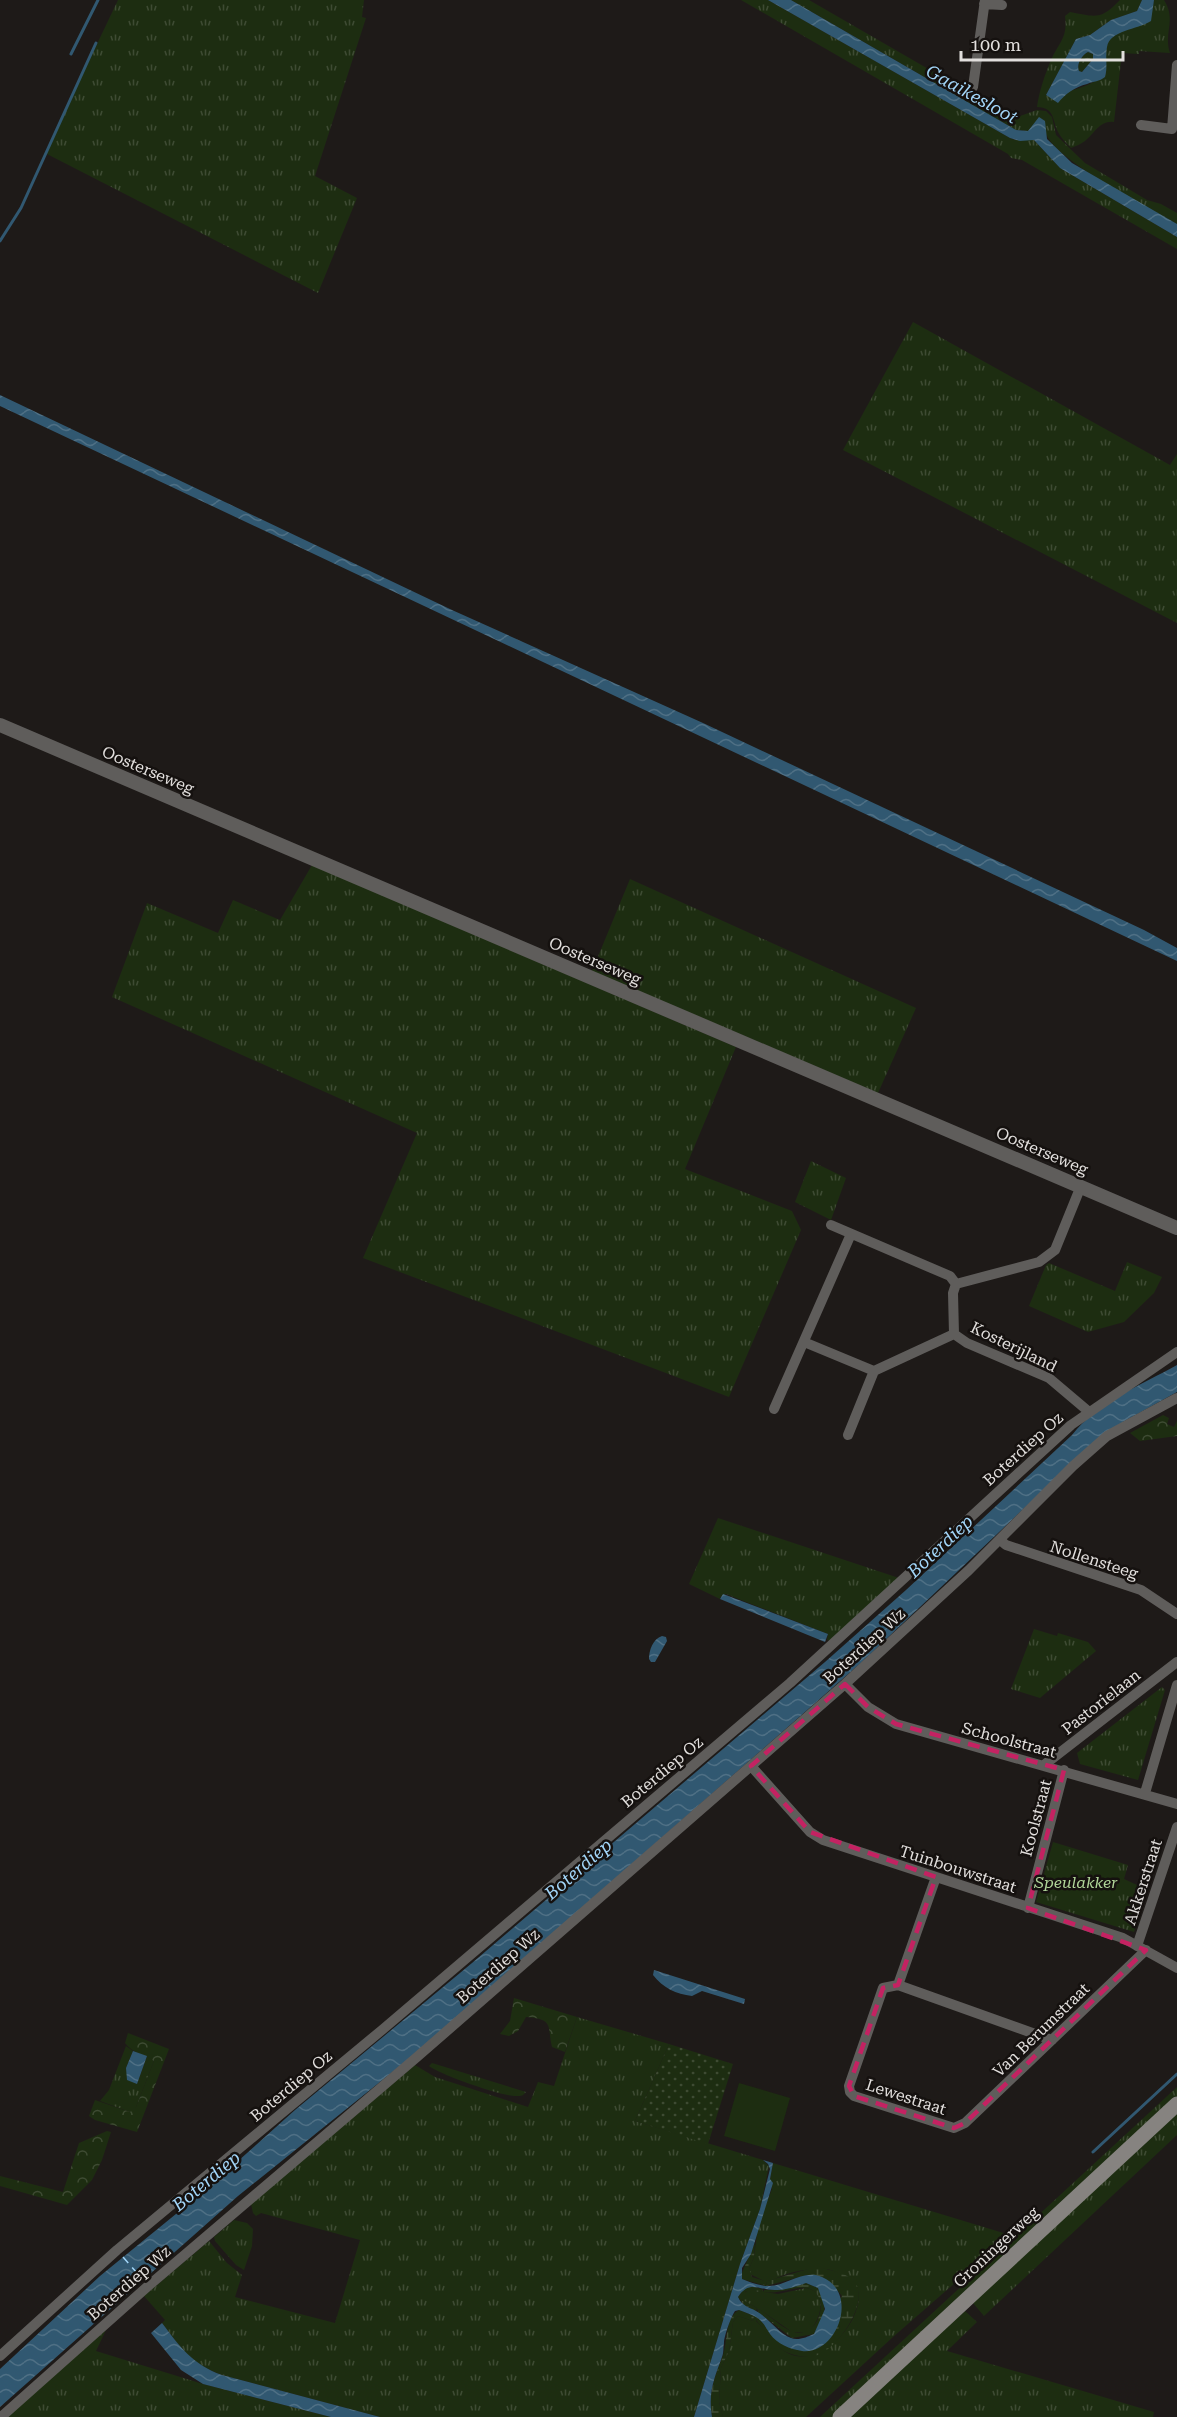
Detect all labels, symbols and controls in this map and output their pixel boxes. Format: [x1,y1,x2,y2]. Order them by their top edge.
scale bar [961,24,1123,62]
text: 100 m [970,34,1021,55]
water label: Gaaikesloot [922,60,1022,128]
street label: Oosterseweg [99,742,198,798]
street label: Oosterseweg [546,933,645,989]
street label: Oosterseweg [993,1123,1092,1179]
street label: Kosterijland [968,1318,1060,1376]
street label: Boterdiep Oz [979,1408,1067,1490]
water label: Boterdiep [902,1510,977,1582]
street label: Nollensteeg [1048,1537,1141,1583]
street label: Boterdiep Wz [819,1604,909,1688]
street label: Pastorielaan [1058,1665,1144,1739]
street label: Schoolstraat [960,1718,1058,1762]
street label: Boterdiep Oz [617,1732,707,1812]
street label: Koolstraat [1017,1777,1055,1859]
water label: Boterdiep [539,1834,616,1905]
street label: Akkerstraat [1120,1837,1166,1927]
street label: Tuinbouwstraat [897,1841,1019,1897]
park label: Speulakker [1033,1873,1118,1892]
street label: Boterdiep Wz [453,1925,544,2007]
street label: Van Berumstraat [989,1979,1093,2081]
street label: Boterdiep Oz [246,2046,336,2126]
street label: Lewestraat [863,2075,949,2119]
water label: Boterdiep [167,2147,244,2216]
street label: Groningerweg [949,2202,1043,2291]
street label: Boterdiep Wz [84,2242,175,2324]

